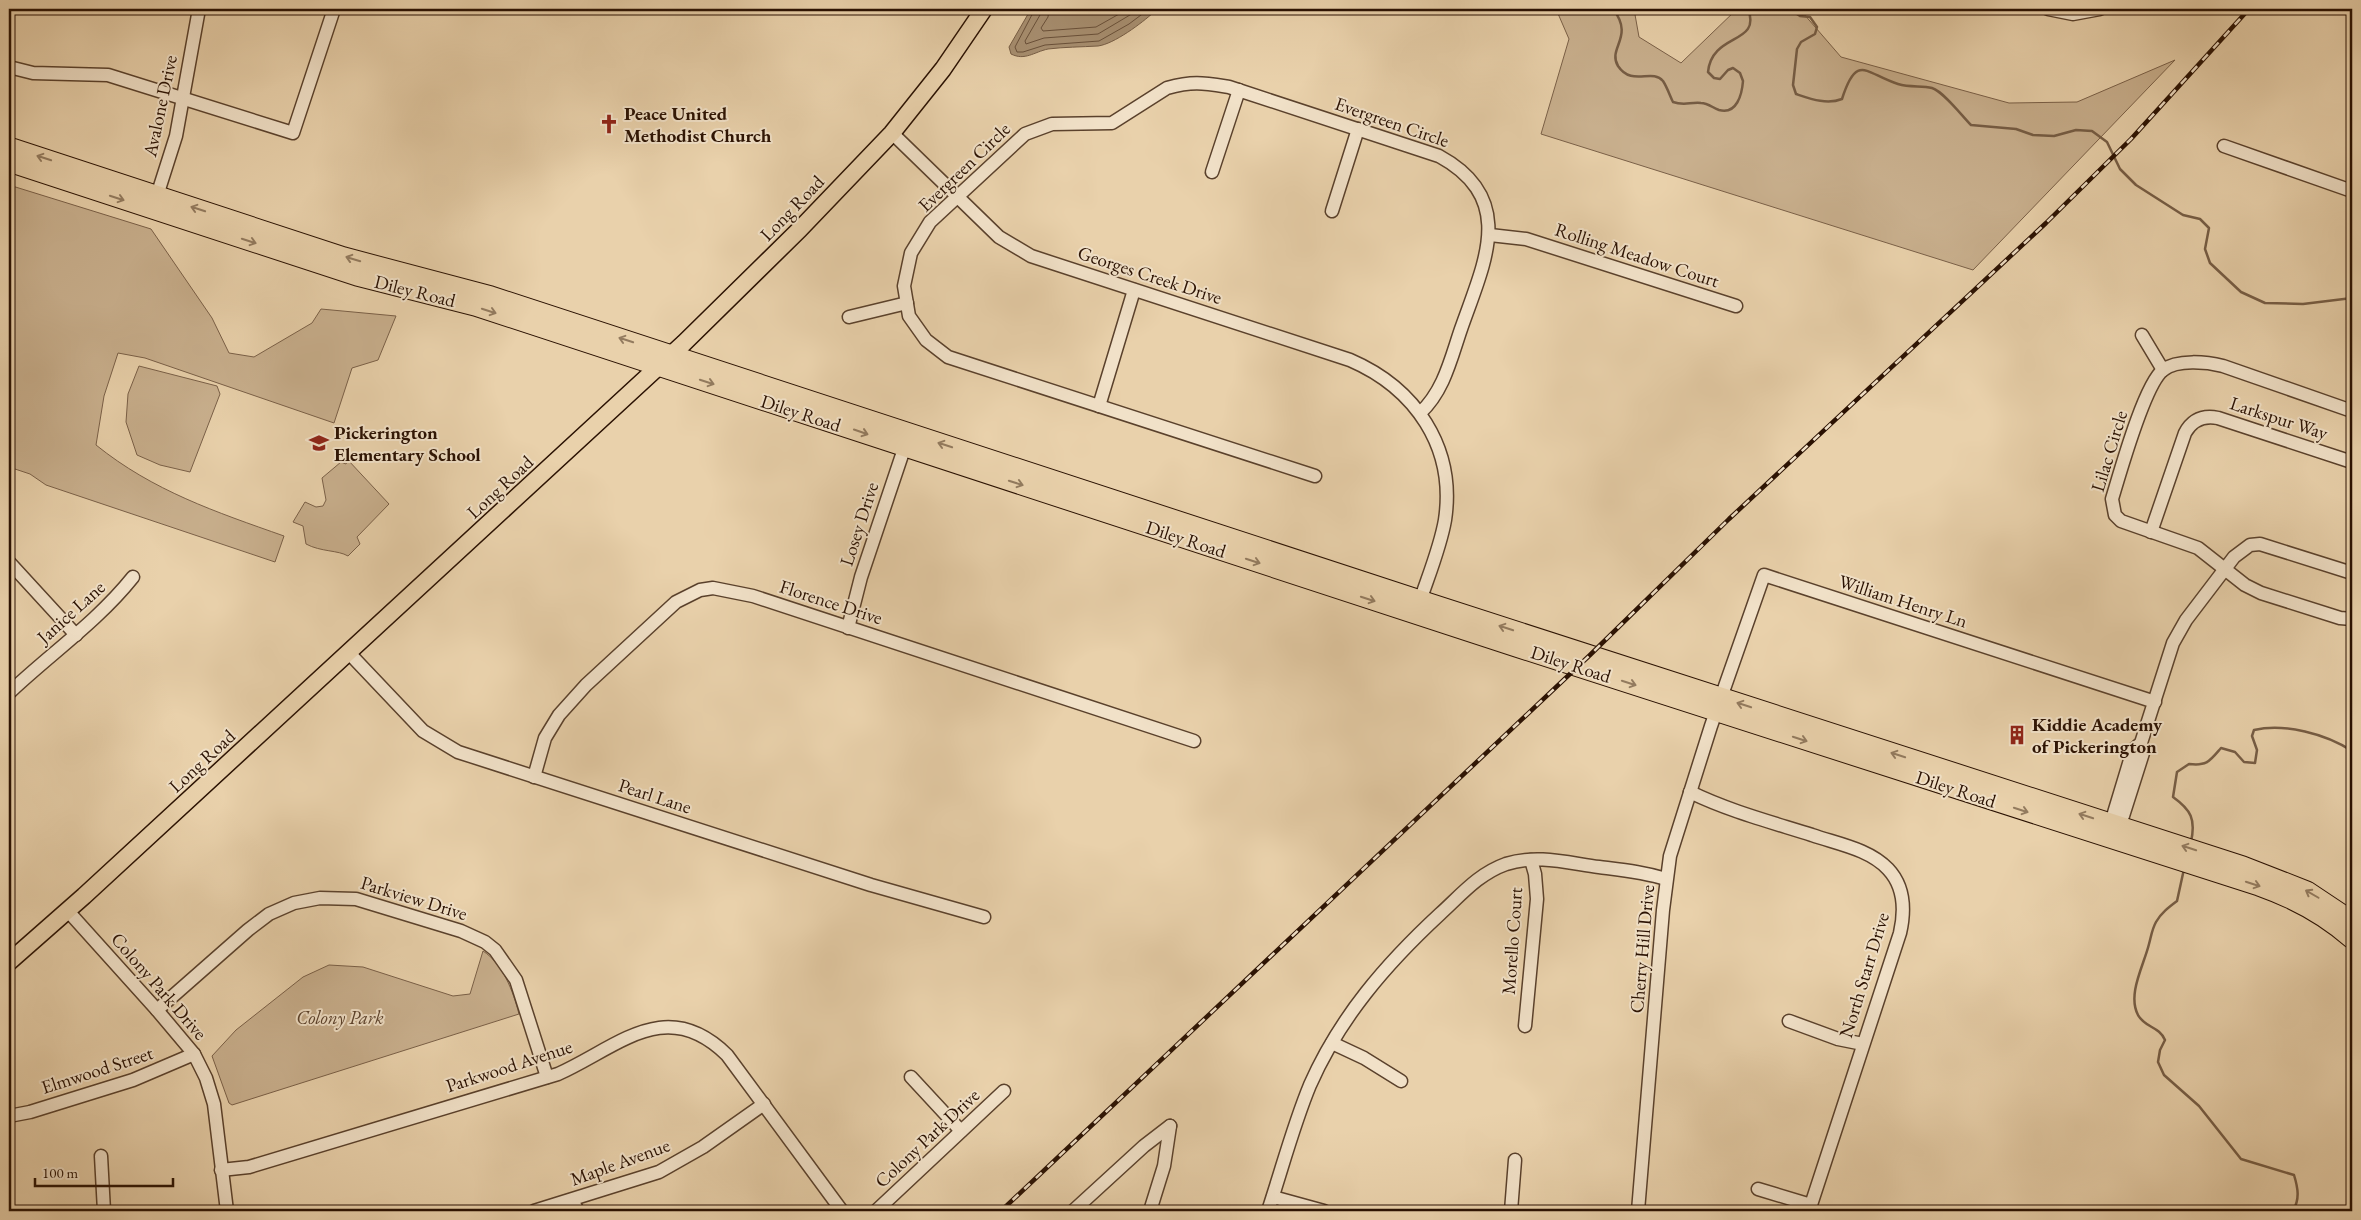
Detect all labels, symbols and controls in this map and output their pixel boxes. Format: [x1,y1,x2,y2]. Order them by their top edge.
street label: Avalone Drive [137,53,183,160]
street label: Evergreen Circle [1332,91,1452,153]
place label: Peace United Methodist Church [624,101,772,148]
church icon: Peace United Methodist Church [598,113,620,135]
street label: Evergreen Circle [913,117,1015,217]
one-way arrow [36,153,52,163]
street label: Long Road [754,169,830,246]
one-way arrow [108,193,124,203]
one-way arrow [191,204,207,213]
street label: Rolling Meadow Court [1552,217,1722,293]
one-way arrow [241,237,256,246]
street label: Georges Creek Drive [1075,240,1225,310]
one-way arrow [345,254,361,264]
street label: Diley Road [372,269,459,313]
one-way arrow [481,307,496,316]
one-way arrow [619,335,634,344]
one-way arrow [698,378,714,387]
street label: Diley Road [758,388,845,438]
street label: Larkspur Way [2227,390,2332,446]
street label: Lilac Circle [2085,407,2133,495]
place label: Pickerington Elementary School [334,420,481,467]
one-way arrow [853,428,869,438]
school or university icon: Pickerington Elementary School [308,432,330,454]
one-way arrow [937,439,953,449]
street label: Long Road [461,450,539,524]
street label: Losey Drive [834,479,884,569]
one-way arrow [1007,479,1023,488]
street label: Diley Road [1143,514,1230,564]
one-way arrow [1245,557,1260,566]
street label: William Henry Ln [1835,568,1971,634]
street label: Florence Drive [776,574,886,630]
street label: Janice Lane [30,575,110,651]
one-way arrow [1360,594,1376,604]
one-way arrow [1498,623,1514,632]
street label: Diley Road [1528,639,1615,689]
one-way arrow [1621,679,1636,688]
one-way arrow [1736,699,1752,709]
place label: Kiddie Academy of Pickerington [2032,712,2163,759]
street label: Long Road [163,724,241,798]
building icon: Kiddie Academy of Pickerington [2006,724,2028,746]
one-way arrow [1792,734,1808,744]
one-way arrow [1891,750,1906,759]
street label: Diley Road [1913,764,2000,814]
street label: Pearl Lane [615,772,695,820]
one-way arrow [2013,806,2029,816]
one-way arrow [2078,810,2094,820]
one-way arrow [2181,843,2197,853]
street label: Parkview Drive [358,870,470,926]
one-way arrow [2245,880,2261,890]
street label: Cherry Hill Drive [1624,884,1660,1014]
street label: Morello Court [1496,887,1528,995]
one-way arrow [2305,889,2319,899]
street label: North Starr Drive [1833,909,1895,1041]
street label: Colony Park Drive [105,927,213,1045]
park label: Colony Park [296,1005,384,1030]
street label: Parkwood Avenue [443,1034,575,1098]
street label: Elmwood Street [38,1040,156,1100]
street label: Colony Park Drive [869,1083,985,1193]
street label: Maple Avenue [567,1132,673,1192]
scale bar [35,1155,172,1187]
text: 100 m [42,1163,79,1182]

